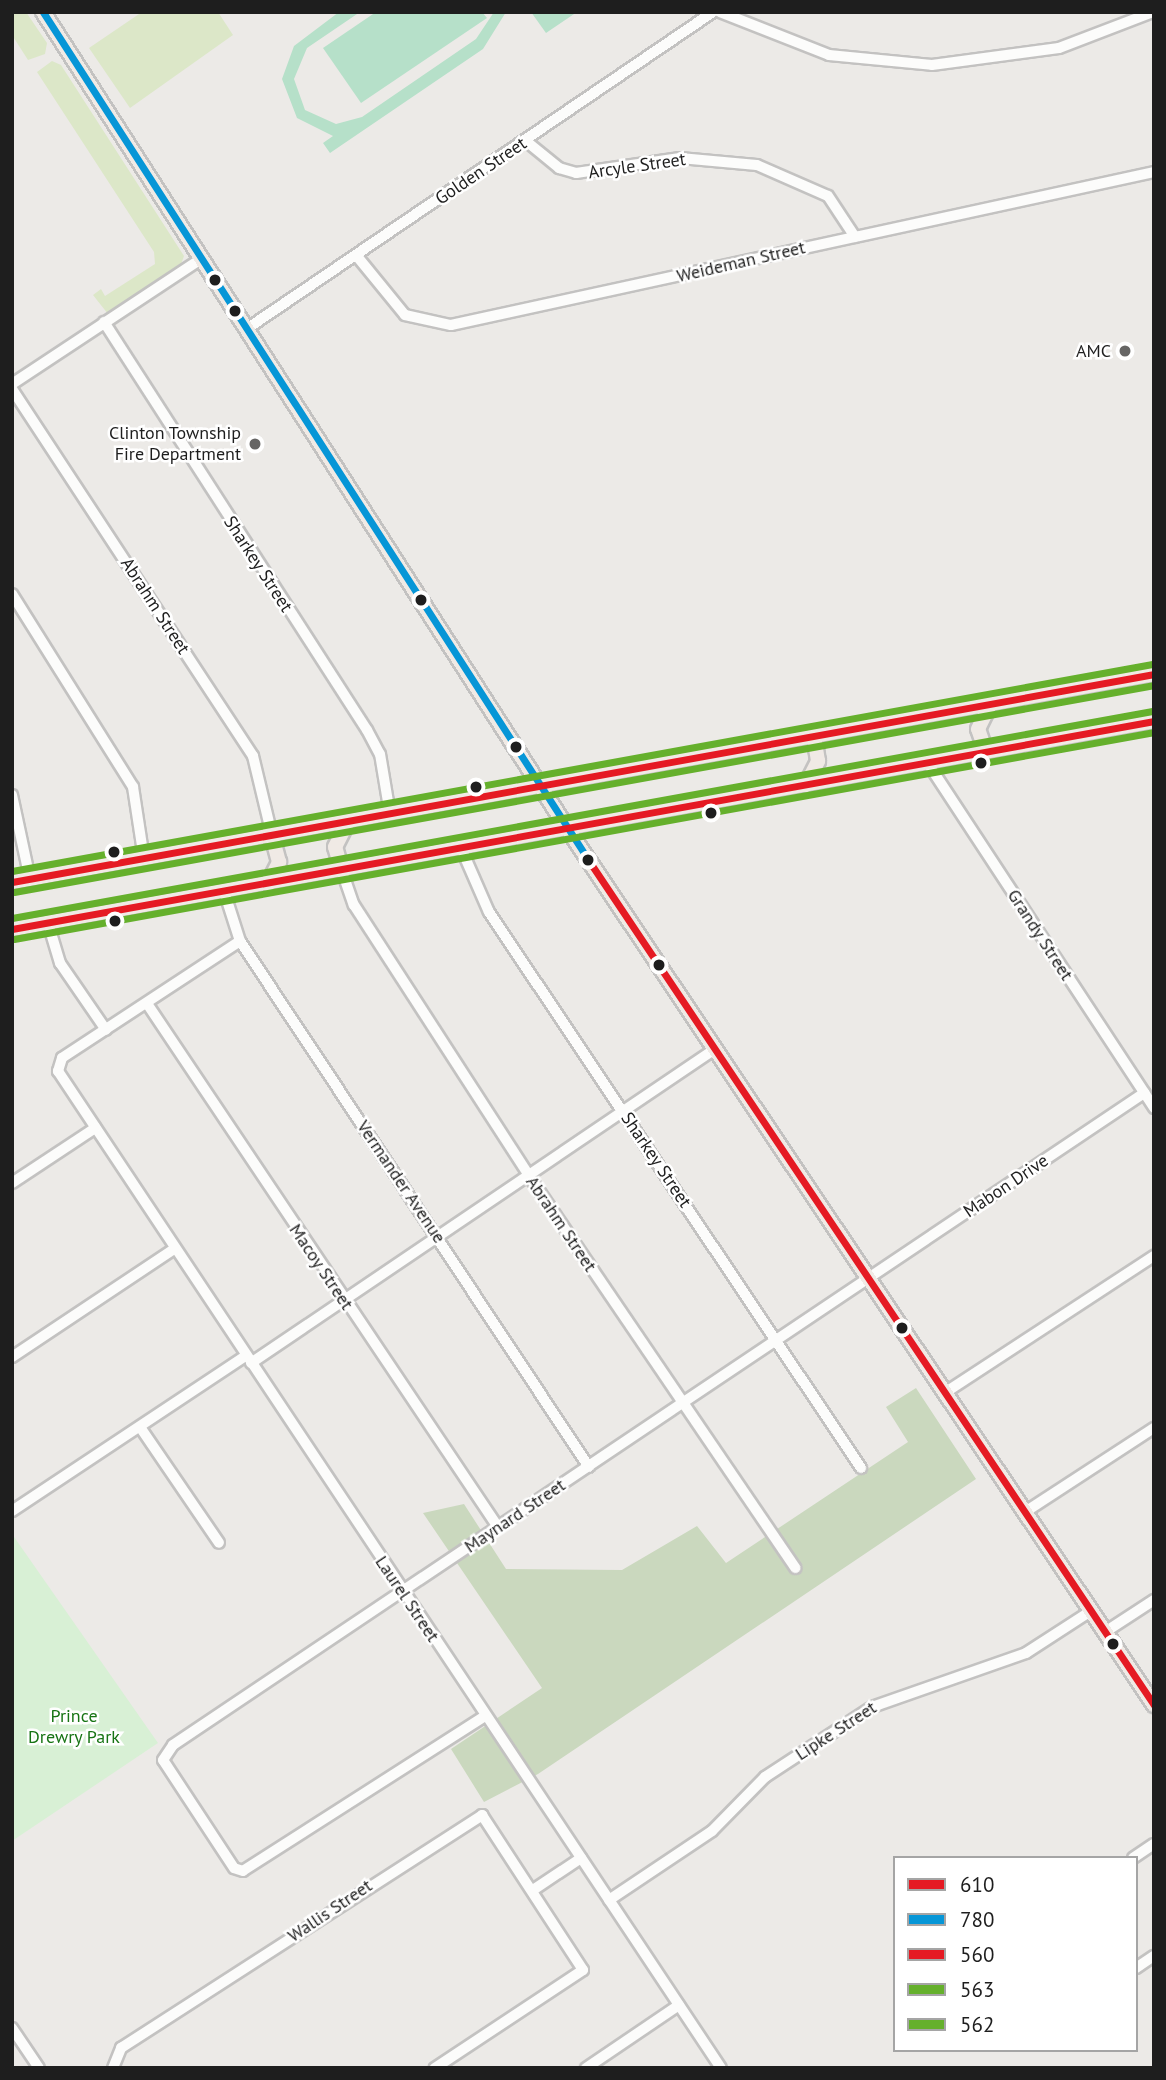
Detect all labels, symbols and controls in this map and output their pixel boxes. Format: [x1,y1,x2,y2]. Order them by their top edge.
street label: Golden Street [431,133,531,209]
street label: Arcyle Street [587,148,687,184]
street label: Weideman Street [675,237,807,287]
unlabelled marker [208,273,222,287]
unlabelled marker [228,304,242,318]
place label: AMC [1076,340,1111,362]
marker: AMC [1117,343,1133,359]
place label: Clinton Township Fire Department [108,423,241,466]
marker: Clinton Township Fire Department [247,436,263,452]
street label: Sharkey Street [219,512,297,616]
street label: Abrahm Street [116,554,194,658]
unlabelled marker [414,593,428,607]
unlabelled marker [509,740,523,754]
unlabelled marker [974,756,988,770]
unlabelled marker [469,780,483,794]
unlabelled marker [704,806,718,820]
unlabelled marker [107,845,121,859]
unlabelled marker [581,853,595,867]
street label: Grandy Street [1002,885,1078,985]
unlabelled marker [108,914,122,928]
unlabelled marker [652,958,666,972]
street label: Sharkey Street [616,1108,696,1212]
street label: Vermander Avenue [352,1116,450,1248]
street label: Mabon Drive [960,1150,1052,1222]
street label: Abrahm Street [521,1172,601,1276]
street label: Macoy Street [284,1220,358,1314]
unlabelled marker [895,1321,909,1335]
street label: Maynard Street [460,1474,570,1558]
street label: Laurel Street [370,1552,444,1646]
unlabelled marker [1106,1637,1120,1651]
street label: Lipke Street [791,1697,881,1765]
park label: Prince Drewry Park [28,1706,120,1748]
legend [893,1856,1138,2052]
text: 610 [960,1871,994,1898]
street label: Wallis Street [284,1875,376,1947]
text: 780 [960,1906,994,1933]
text: 560 [960,1941,994,1968]
text: 563 [960,1976,994,2003]
text: 562 [960,2011,994,2038]

